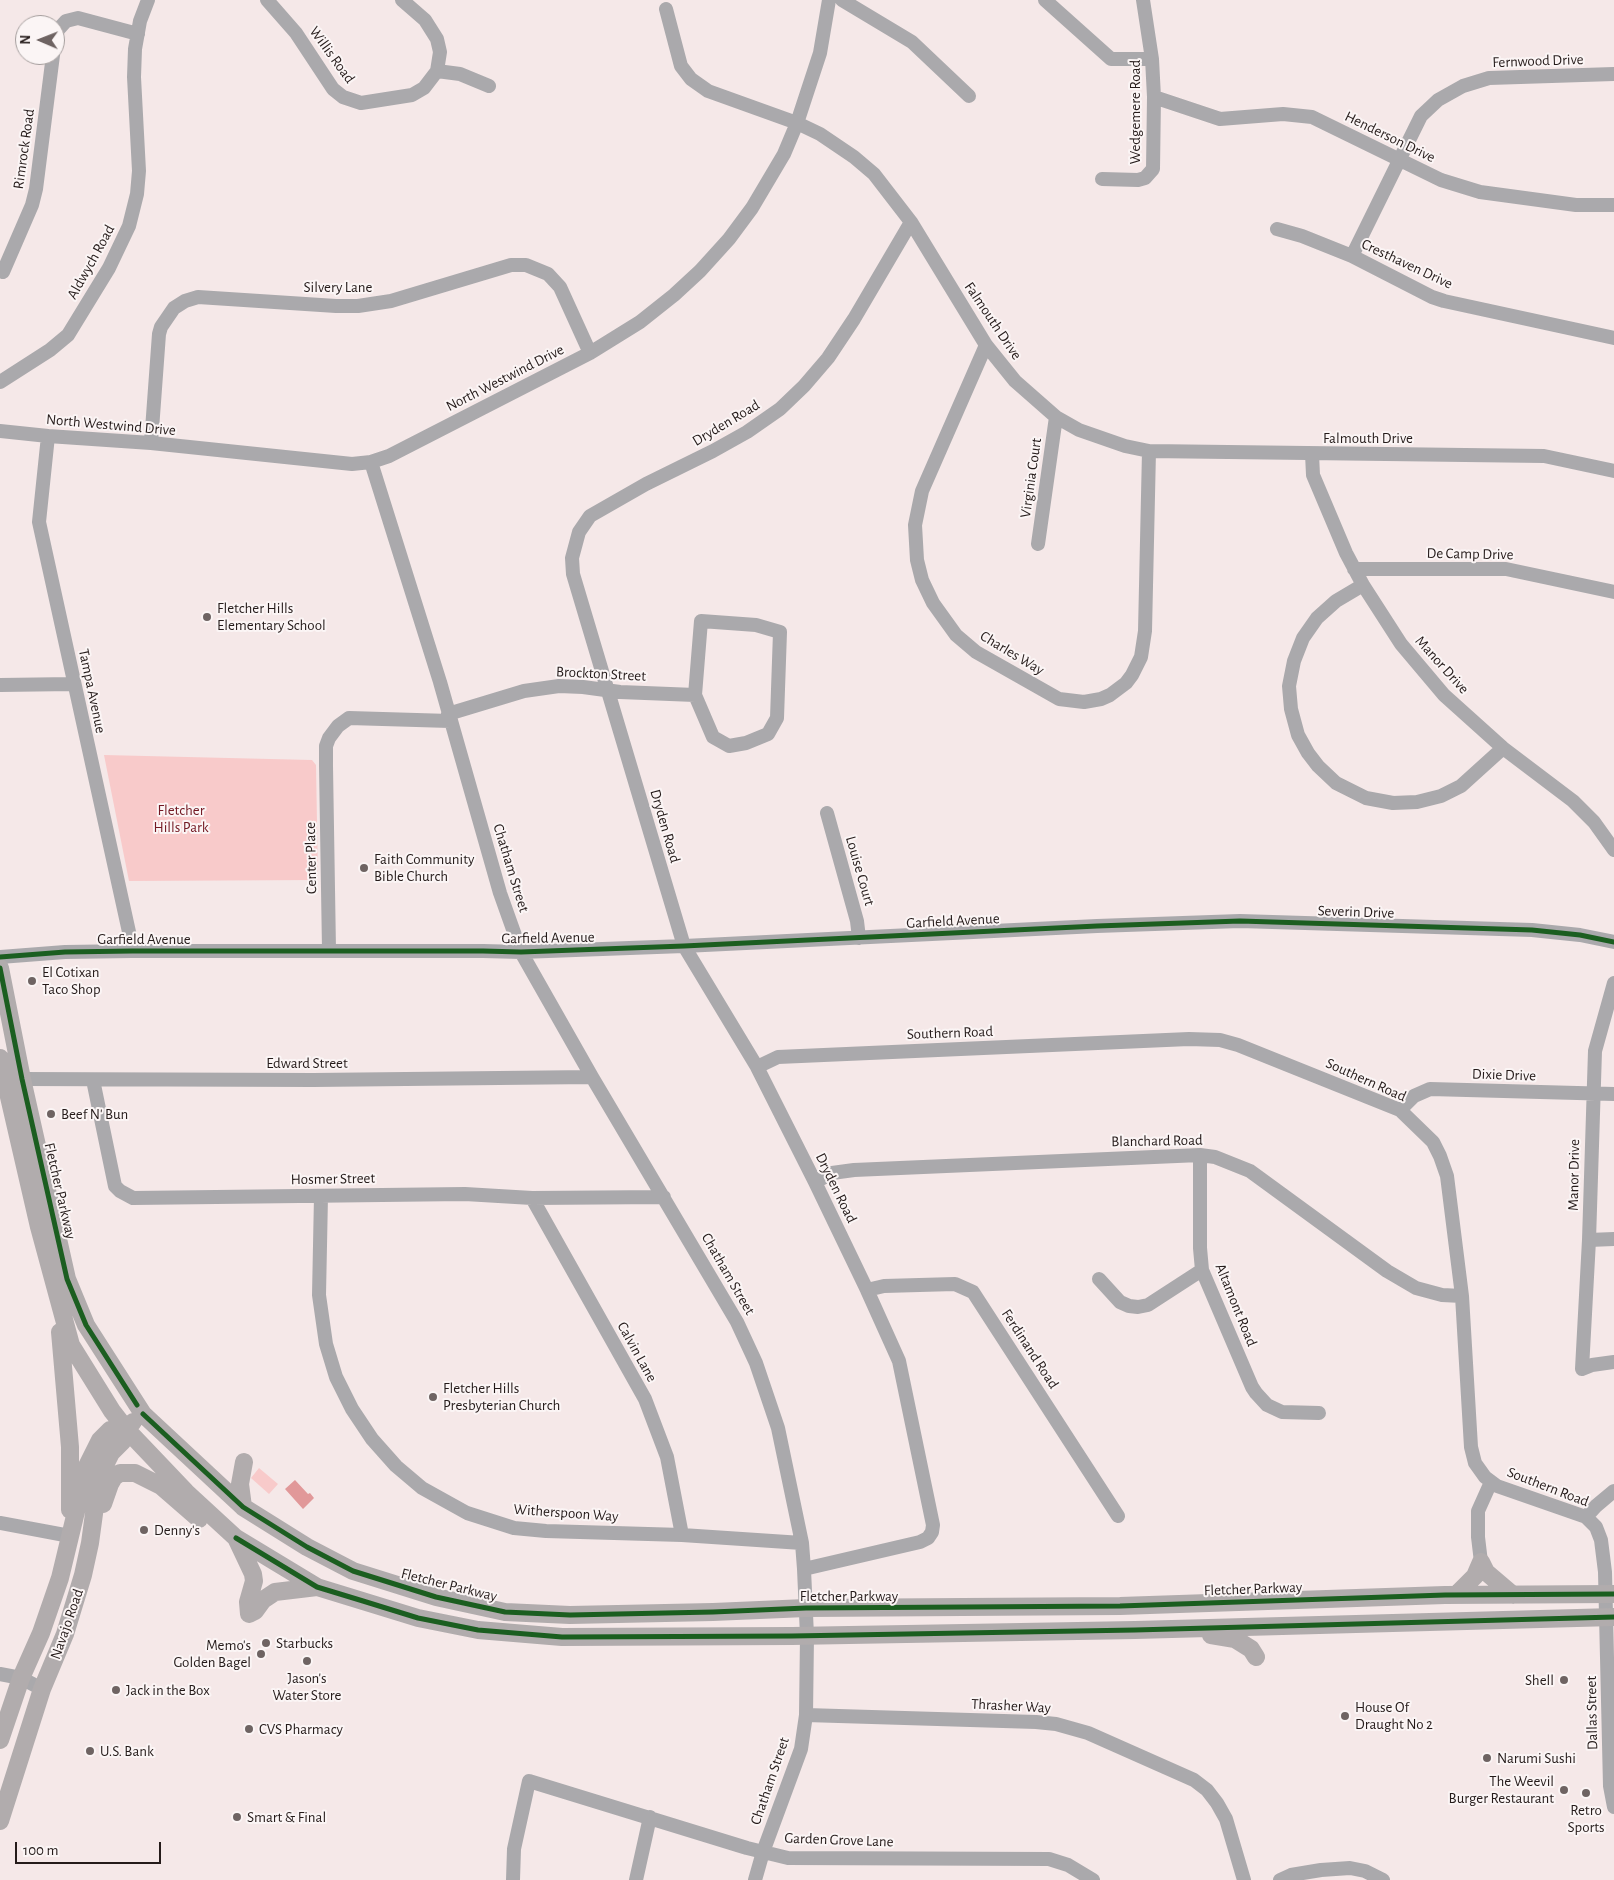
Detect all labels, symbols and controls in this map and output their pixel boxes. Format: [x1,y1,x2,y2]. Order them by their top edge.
north arrow [15,15,65,65]
street label: Willis Road [305,23,359,87]
text: N [19,35,33,45]
street label: Fernwood Drive [1492,50,1584,72]
street label: Wedgemere Road [1126,60,1144,164]
street label: Henderson Drive [1342,107,1438,167]
street label: Rimrock Road [9,108,39,190]
street label: Aldwych Road [63,222,119,302]
street label: Cresthaven Drive [1359,235,1455,293]
street label: Silvery Lane [303,278,373,296]
street label: Falmouth Drive [960,279,1026,363]
street label: North Westwind Drive [443,340,567,416]
street label: Dryden Road [689,396,763,450]
street label: North Westwind Drive [45,410,177,440]
street label: Falmouth Drive [1323,429,1413,447]
street label: Virginia Court [1016,437,1046,519]
street label: De Camp Drive [1426,544,1514,564]
place label: Fletcher Hills Elementary School [217,599,326,634]
marker: Fletcher Hills Elementary School [201,611,213,623]
street label: Charles Way [977,627,1047,679]
street label: Manor Drive [1411,632,1473,698]
street label: Tampa Avenue [74,647,110,735]
street label: Brockton Street [556,663,646,685]
street label: Dryden Road [646,787,684,865]
park label: Fletcher Hills Park [153,801,209,836]
street label: Center Place [301,822,321,894]
street label: Chatham Street [489,822,533,914]
street label: Louise Court [841,834,879,908]
place label: Faith Community Bible Church [374,850,474,885]
marker: Faith Community Bible Church [358,862,370,874]
street label: Severin Drive [1317,902,1395,922]
street label: Garfield Avenue [906,910,1000,932]
street label: Garfield Avenue [501,928,595,948]
street label: Garfield Avenue [97,930,191,948]
place label: El Cotixan Taco Shop [42,963,101,998]
marker: El Cotixan Taco Shop [26,975,38,987]
street label: Southern Road [907,1023,993,1043]
street label: Edward Street [266,1054,348,1072]
street label: Southern Road [1323,1054,1409,1106]
street label: Dixie Drive [1472,1065,1536,1085]
place label: Beef N' Bun [61,1105,128,1123]
marker: Beef N' Bun [45,1108,57,1120]
street label: Blanchard Road [1111,1131,1203,1151]
street label: Manor Drive [1564,1139,1584,1211]
street label: Fletcher Parkway [40,1141,80,1241]
street label: Dryden Road [811,1150,861,1226]
street label: Hosmer Street [291,1169,375,1189]
street label: Chatham Street [697,1230,759,1318]
street label: Altamont Road [1211,1261,1261,1349]
street label: Ferdinand Road [998,1306,1062,1392]
street label: Calvin Lane [613,1319,661,1385]
place label: Fletcher Hills Presbyterian Church [443,1379,560,1414]
marker: Fletcher Hills Presbyterian Church [427,1391,439,1403]
street label: Southern Road [1505,1463,1591,1511]
street label: Witherspoon Way [513,1500,619,1526]
place label: Denny's [154,1521,200,1539]
marker: Denny's [138,1524,150,1536]
street label: Fletcher Parkway [399,1564,499,1606]
street label: Fletcher Parkway [1204,1578,1302,1600]
street label: Navajo Road [47,1586,87,1662]
street label: Fletcher Parkway [800,1587,898,1605]
place label: Starbucks [276,1634,333,1652]
place label: Memo's Golden Bagel [173,1636,251,1671]
marker: Starbucks [260,1637,272,1649]
marker: Memo's Golden Bagel [255,1648,267,1660]
marker: Jason's Water Store [301,1655,313,1667]
place label: Jason's Water Store [273,1669,341,1704]
place label: Shell [1525,1671,1554,1689]
marker: Shell [1558,1674,1570,1686]
street label: Dallas Street [1582,1676,1602,1750]
place label: Jack in the Box [126,1681,210,1699]
marker: Jack in the Box [110,1684,122,1696]
street label: Thrasher Way [971,1695,1051,1717]
place label: House Of Draught No 2 [1355,1698,1433,1733]
marker: House Of Draught No 2 [1339,1710,1351,1722]
place label: CVS Pharmacy [259,1720,343,1738]
marker: CVS Pharmacy [243,1723,255,1735]
street label: Chatham Street [747,1735,793,1827]
place label: U.S. Bank [100,1742,154,1760]
marker: U.S. Bank [84,1745,96,1757]
place label: Narumi Sushi [1497,1749,1576,1767]
marker: Narumi Sushi [1481,1752,1493,1764]
place label: The Weevil Burger Restaurant [1449,1772,1554,1807]
marker: The Weevil Burger Restaurant [1558,1784,1570,1796]
marker: Retro Sports [1580,1787,1592,1799]
place label: Retro Sports [1567,1801,1605,1836]
place label: Smart & Final [247,1808,326,1826]
marker: Smart & Final [231,1811,243,1823]
street label: Garden Grove Lane [784,1829,894,1851]
scale bar [18,1832,164,1864]
text: 100 m [23,1843,58,1858]

